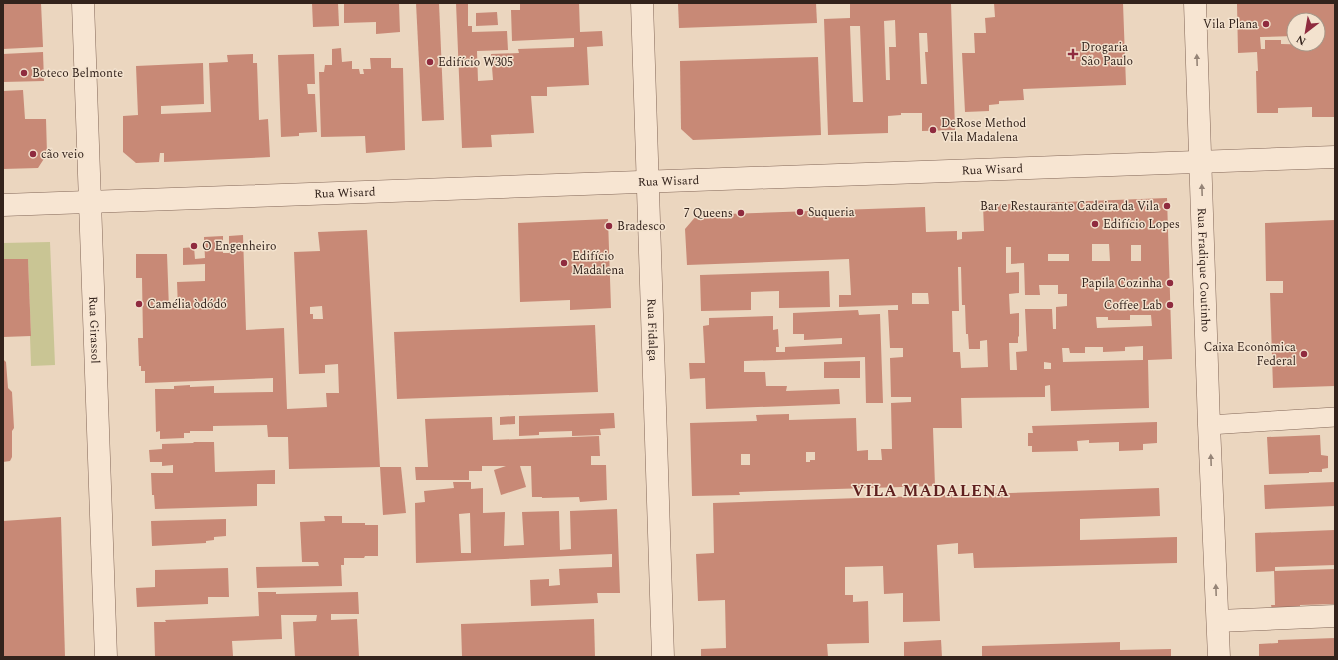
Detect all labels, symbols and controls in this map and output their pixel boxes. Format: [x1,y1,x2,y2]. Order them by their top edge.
north arrow [1286,12,1326,52]
place label: Vila Plana [1203,15,1258,34]
marker: Vila Plana [1261,19,1271,29]
text: N [1293,31,1309,50]
place label: Drogaria São Paulo [1081,38,1133,71]
marker: Drogaria São Paulo [1068,49,1078,59]
place label: Edifício W305 [438,53,513,72]
one-way arrow [1194,54,1201,66]
marker: Edifício W305 [425,57,435,67]
place label: Boteco Belmonte [32,64,123,83]
marker: Boteco Belmonte [19,68,29,78]
place label: DeRose Method Vila Madalena [941,114,1027,147]
marker: DeRose Method Vila Madalena [928,125,938,135]
place label: cão veio [41,145,84,164]
marker: cão veio [28,149,38,159]
street label: Rua Wisard [961,159,1024,180]
street label: Rua Wisard [637,170,700,192]
street label: Rua Wisard [314,182,376,203]
one-way arrow [1199,183,1205,196]
place label: Bar e Restaurante Cadeira da Vila [980,197,1159,216]
marker: Bar e Restaurante Cadeira da Vila [1162,201,1172,211]
place label: Suqueria [808,203,855,222]
place label: 7 Queens [684,204,733,223]
marker: Suqueria [795,207,805,217]
street label: Rua Fradique Coutinho [1192,207,1215,332]
marker: 7 Queens [736,208,746,218]
place label: Edifício Lopes [1103,215,1180,234]
place label: Bradesco [617,217,666,236]
marker: Edifício Lopes [1090,219,1100,229]
marker: Bradesco [604,221,614,231]
place label: O Engenheiro [202,237,276,256]
marker: O Engenheiro [189,241,199,251]
place label: Edifício Madalena [572,247,624,280]
marker: Edifício Madalena [559,258,569,268]
place label: Papila Cozinha [1081,274,1162,293]
marker: Papila Cozinha [1165,278,1175,288]
place label: Camélia òdódó [147,295,227,314]
street label: Rua Girassol [84,296,105,364]
place label: Coffee Lab [1104,296,1162,315]
street label: Rua Fidalga [642,298,663,362]
marker: Camélia òdódó [134,299,144,309]
marker: Coffee Lab [1165,300,1175,310]
place label: Caixa Econômica Federal [1204,338,1296,371]
marker: Caixa Econômica Federal [1299,349,1309,359]
one-way arrow [1208,453,1214,466]
district label: VILA MADALENA [852,479,1010,503]
one-way arrow [1213,584,1220,596]

